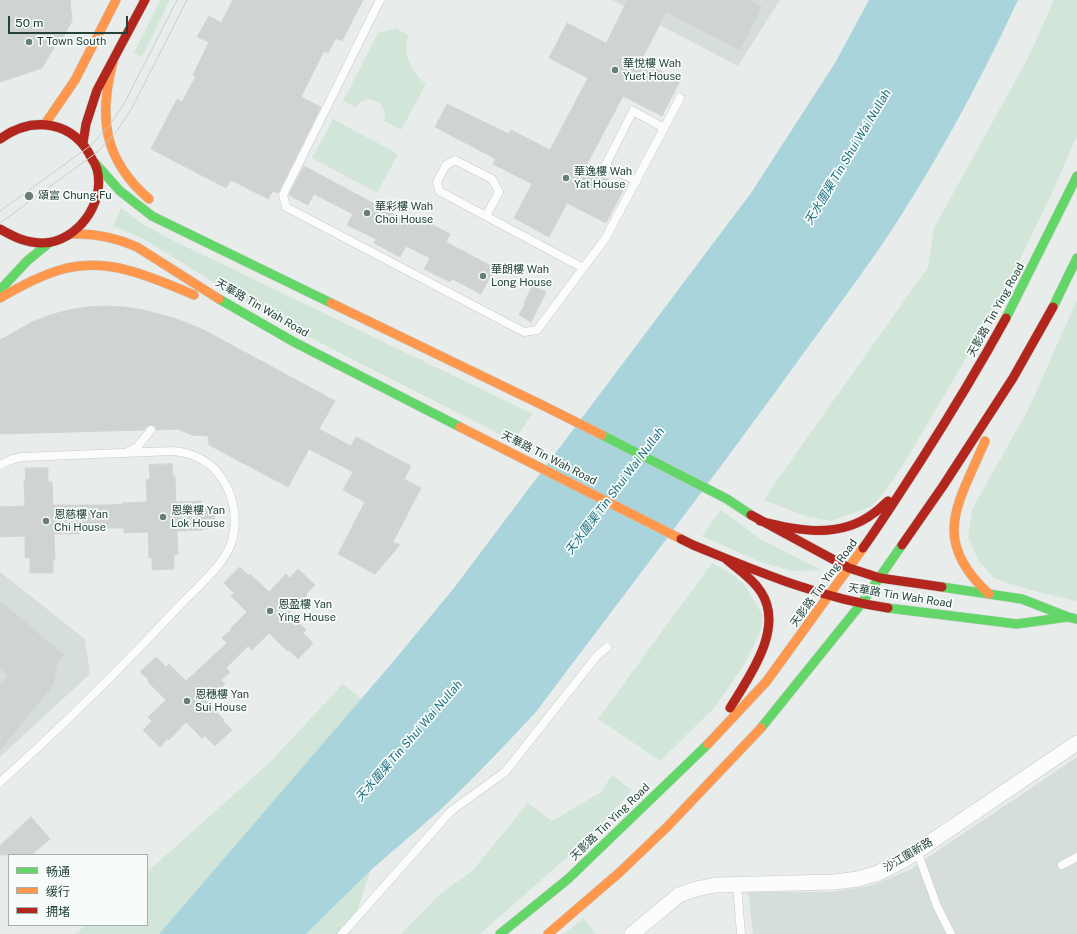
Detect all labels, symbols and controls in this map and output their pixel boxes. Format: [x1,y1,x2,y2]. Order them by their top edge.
scale bar [10,8,130,34]
text: 50 m [15,16,43,30]
place label: T Town South [37,35,106,49]
marker: T Town South [24,37,34,47]
place label: 華悅樓 Wah Yuet House [623,57,681,83]
marker: 華悅樓 Wah Yuet House [610,65,620,75]
water label: 天水圍渠 Tin Shui Wai Nullah [802,86,894,228]
place label: 華逸樓 Wah Yat House [574,165,632,191]
marker: 華逸樓 Wah Yat House [561,173,571,183]
place label: 頌富 Chung Fu [38,189,112,203]
marker: 頌富 Chung Fu [23,190,35,202]
place label: 華彩樓 Wah Choi House [375,200,433,226]
marker: 華彩樓 Wah Choi House [362,208,372,218]
street label: 天影路 Tin Ying Road [965,261,1027,359]
place label: 華朗樓 Wah Long House [491,263,552,289]
marker: 華朗樓 Wah Long House [478,271,488,281]
street label: 天華路 Tin Wah Road [213,276,311,340]
water label: 天水圍渠 Tin Shui Wai Nullah [562,424,668,558]
street label: 天華路 Tin Wah Road [499,428,599,488]
place label: 恩樂樓 Yan Lok House [171,504,225,530]
place label: 恩慈樓 Yan Chi House [54,508,108,534]
marker: 恩樂樓 Yan Lok House [158,512,168,522]
marker: 恩慈樓 Yan Chi House [41,516,51,526]
street label: 天影路 Tin Ying Road [788,537,860,629]
street label: 天華路 Tin Wah Road [847,581,953,611]
place label: 恩盈樓 Yan Ying House [278,598,336,624]
marker: 恩盈樓 Yan Ying House [265,606,275,616]
water label: 天水圍渠 Tin Shui Wai Nullah [352,677,466,805]
place label: 恩穗樓 Yan Sui House [195,688,249,714]
marker: 恩穗樓 Yan Sui House [182,696,192,706]
street label: 天影路 Tin Ying Road [568,781,652,863]
street label: 沙江圍新路 [881,835,935,875]
legend [8,854,148,926]
text: 畅通 [46,865,70,879]
text: 缓行 [46,885,70,899]
text: 拥堵 [46,905,70,919]

